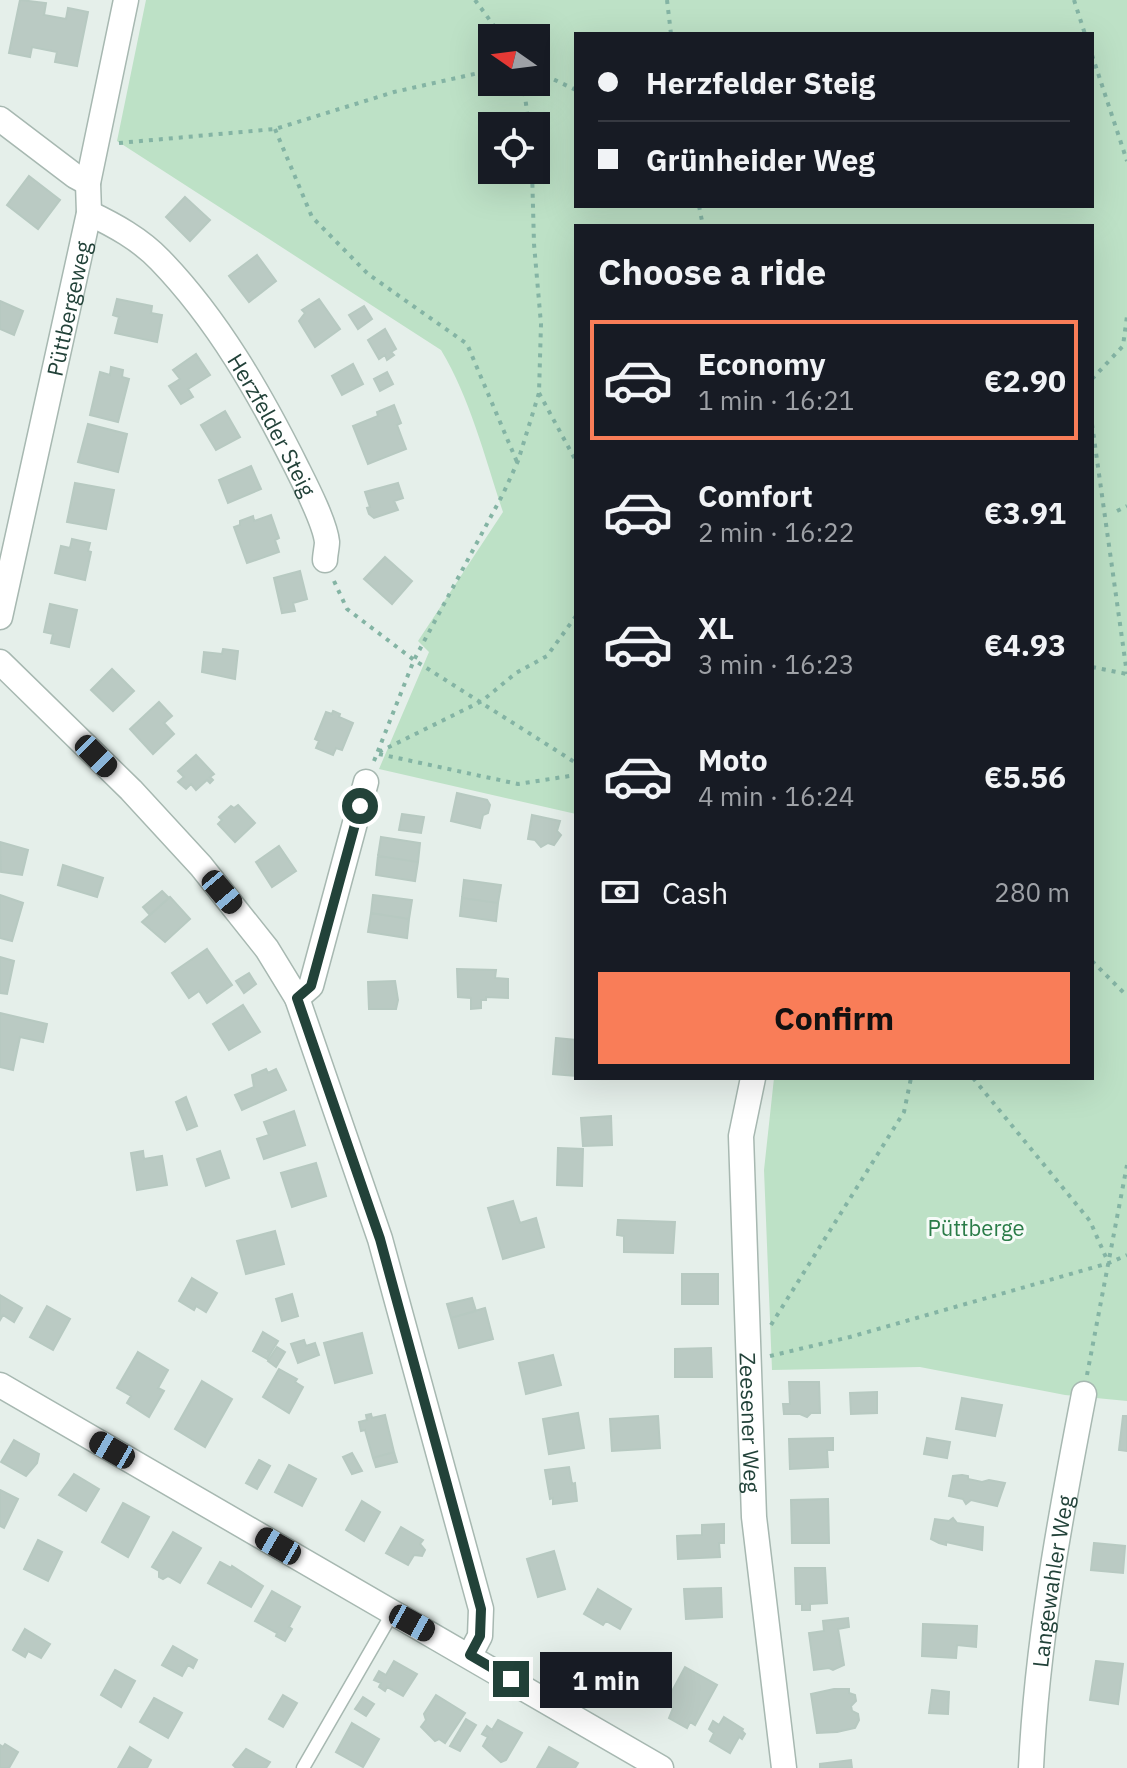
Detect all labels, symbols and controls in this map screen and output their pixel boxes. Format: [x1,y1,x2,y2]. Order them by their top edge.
north arrow [478,24,550,96]
map controls [478,24,550,184]
text: Herzfelder Steig [646,63,875,102]
button: locate [478,112,550,184]
text: Grünheider Weg [646,140,875,179]
street label: Püttbergeweg [39,238,97,379]
text: Choose a ride [598,248,826,295]
icon: car [602,344,674,416]
text: Economy [698,344,826,383]
street label: Herzfelder Steig [222,348,323,501]
text: €2.90 [984,361,1066,400]
text: 1 min · 16:21 [698,383,854,417]
icon: car [602,476,674,548]
text: Comfort [698,476,813,515]
text: €3.91 [984,493,1066,532]
text: 2 min · 16:22 [698,515,854,549]
icon: car [602,608,674,680]
text: XL [698,608,734,647]
text: €4.93 [984,625,1066,664]
text: 3 min · 16:23 [698,647,854,681]
car [71,731,121,781]
icon: car [602,740,674,812]
text: Moto [698,740,768,779]
text: €5.56 [984,757,1066,796]
text: 4 min · 16:24 [698,779,854,813]
route start [342,788,378,824]
car [197,866,247,918]
icon: cash [598,870,642,914]
text: Cash [662,873,728,912]
text: 280 m [994,875,1070,909]
button: Confirm [598,972,1070,1064]
park label: Püttberge [927,1213,1025,1242]
street label: Zeesener Weg [734,1352,768,1494]
car [85,1428,139,1472]
street label: Langewahler Weg [1025,1492,1079,1669]
car [251,1524,305,1568]
car [385,1601,439,1645]
callout: 1 min [539,1651,671,1707]
route end [493,1661,529,1697]
text: 1 min [572,1663,640,1697]

